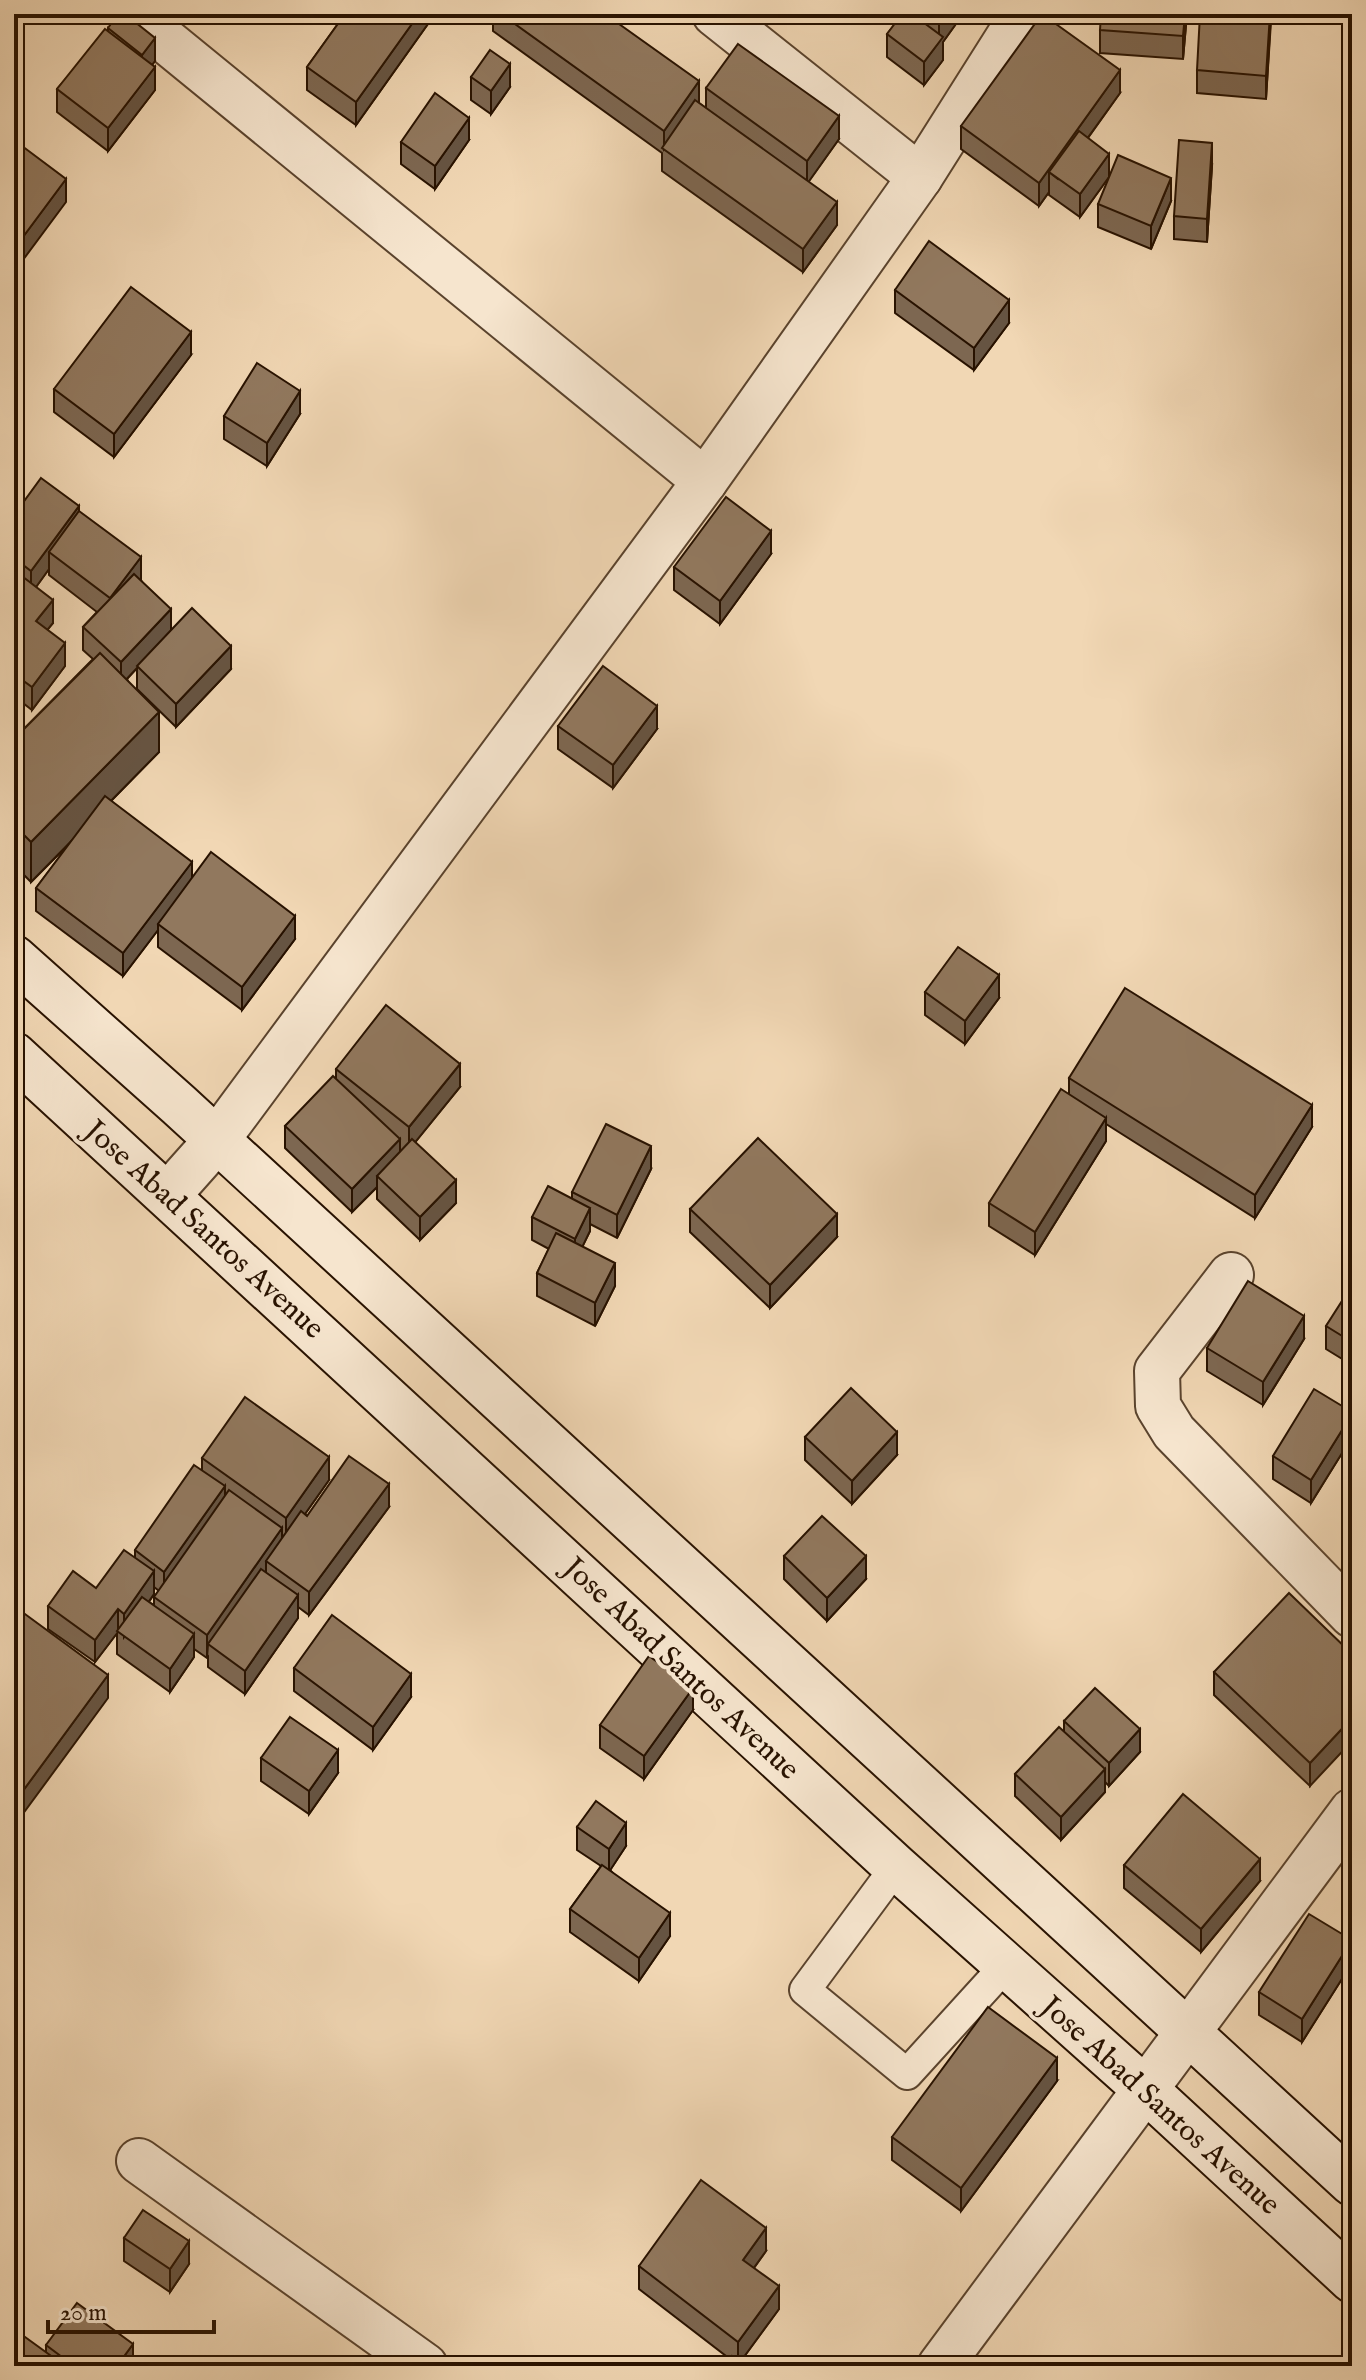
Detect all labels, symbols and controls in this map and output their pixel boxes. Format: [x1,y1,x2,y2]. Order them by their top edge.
street label: Jose Abad Santos Avenue [74,1111,331,1348]
street label: Jose Abad Santos Avenue [552,1548,807,1789]
street label: Jose Abad Santos Avenue [1030,1987,1287,2224]
scale bar [48,2284,214,2334]
text: 20 m [60,2298,107,2329]

